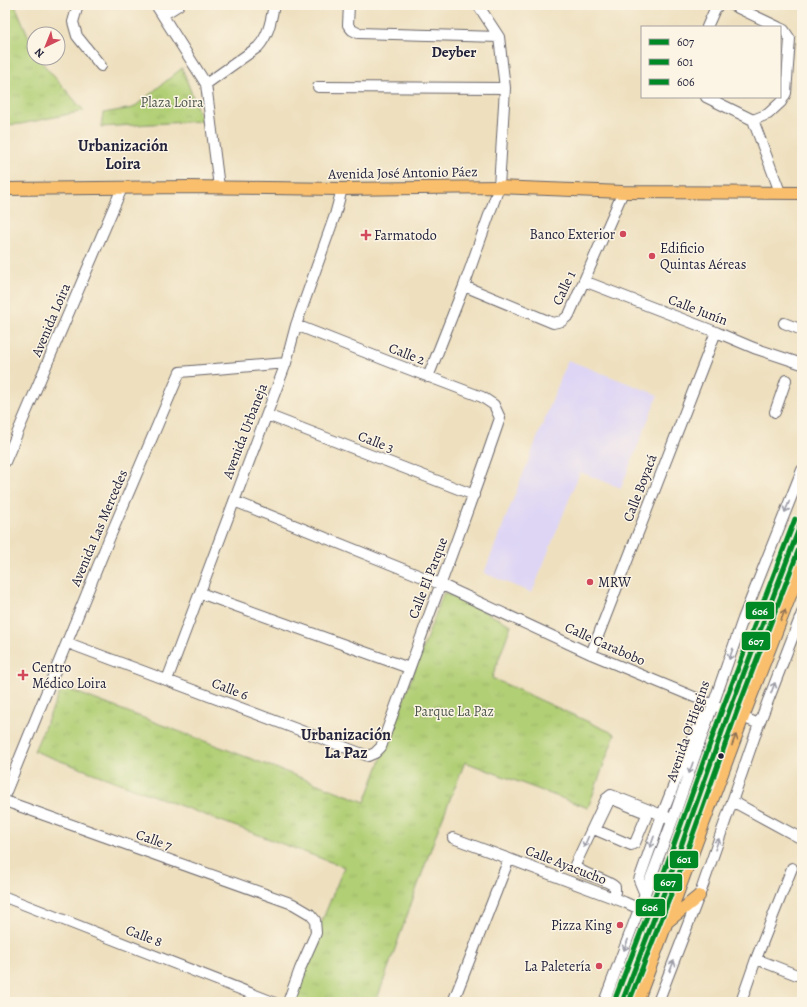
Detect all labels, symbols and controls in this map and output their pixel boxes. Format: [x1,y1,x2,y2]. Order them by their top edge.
north arrow [26,26,66,66]
legend [641,26,781,98]
text: 607 [677,34,695,50]
district label: Deyber [431,42,477,62]
text: N [31,45,48,61]
text: 601 [677,54,693,70]
text: 606 [677,74,695,90]
park label: Plaza Loira [140,93,204,112]
district label: Urbanización Loira [78,135,168,175]
street label: Avenida José Antonio Páez [327,162,478,184]
place label: Banco Exterior [530,225,616,244]
place label: Farmatodo [374,226,437,245]
marker: Banco Exterior [618,229,628,239]
marker: Farmatodo [361,230,371,240]
place label: Edificio Quintas Aéreas [660,239,746,274]
marker: Edificio Quintas Aéreas [647,251,657,261]
street label: Calle 1 [548,268,580,308]
street label: Avenida Loira [27,280,75,361]
street label: Calle Junín [666,290,731,330]
street label: Calle 2 [386,338,428,370]
street label: Avenida Urbaneja [218,380,272,482]
street label: Calle 3 [355,427,397,458]
street label: Calle Boyacá [618,451,662,525]
street label: Avenida Las Mercedes [65,467,132,590]
one-way arrow [783,500,791,512]
street label: Calle El Parque [404,535,452,621]
place label: MRW [598,573,632,592]
marker: MRW [585,577,595,587]
line badge: 606 [745,601,775,620]
text: 606 [752,604,768,619]
one-way arrow [779,610,787,622]
street label: Calle Carabobo [562,618,648,670]
line badge: 607 [741,631,771,651]
text: 607 [748,634,764,649]
one-way arrow [726,648,734,660]
place label: Centro Médico Loira [32,658,107,693]
marker: Centro Médico Loira [17,669,29,681]
street label: Calle 6 [209,673,251,705]
street label: Avenida O'Higgins [661,678,714,785]
one-way arrow [770,682,778,694]
park label: Parque La Paz [414,702,494,721]
district label: Urbanización La Paz [301,724,391,764]
one-way arrow [731,735,739,747]
unlabelled marker [716,751,726,761]
one-way arrow [686,762,694,774]
street label: Calle 7 [133,825,175,855]
one-way arrow [648,835,655,848]
one-way arrow [582,836,589,848]
one-way arrow [714,837,721,850]
street label: Calle Ayacucho [523,841,609,889]
line badge: 601 [669,850,699,869]
text: 601 [677,852,691,867]
line badge: 607 [653,873,683,892]
text: 607 [660,875,676,890]
line badge: 606 [635,898,666,917]
text: 606 [642,900,658,915]
place label: Pizza King [551,916,612,935]
street label: Calle 8 [123,920,165,952]
marker: Pizza King [615,920,625,930]
one-way arrow [621,939,629,951]
place label: La Paletería [524,957,591,976]
one-way arrow [669,960,677,972]
marker: La Paletería [594,961,604,971]

